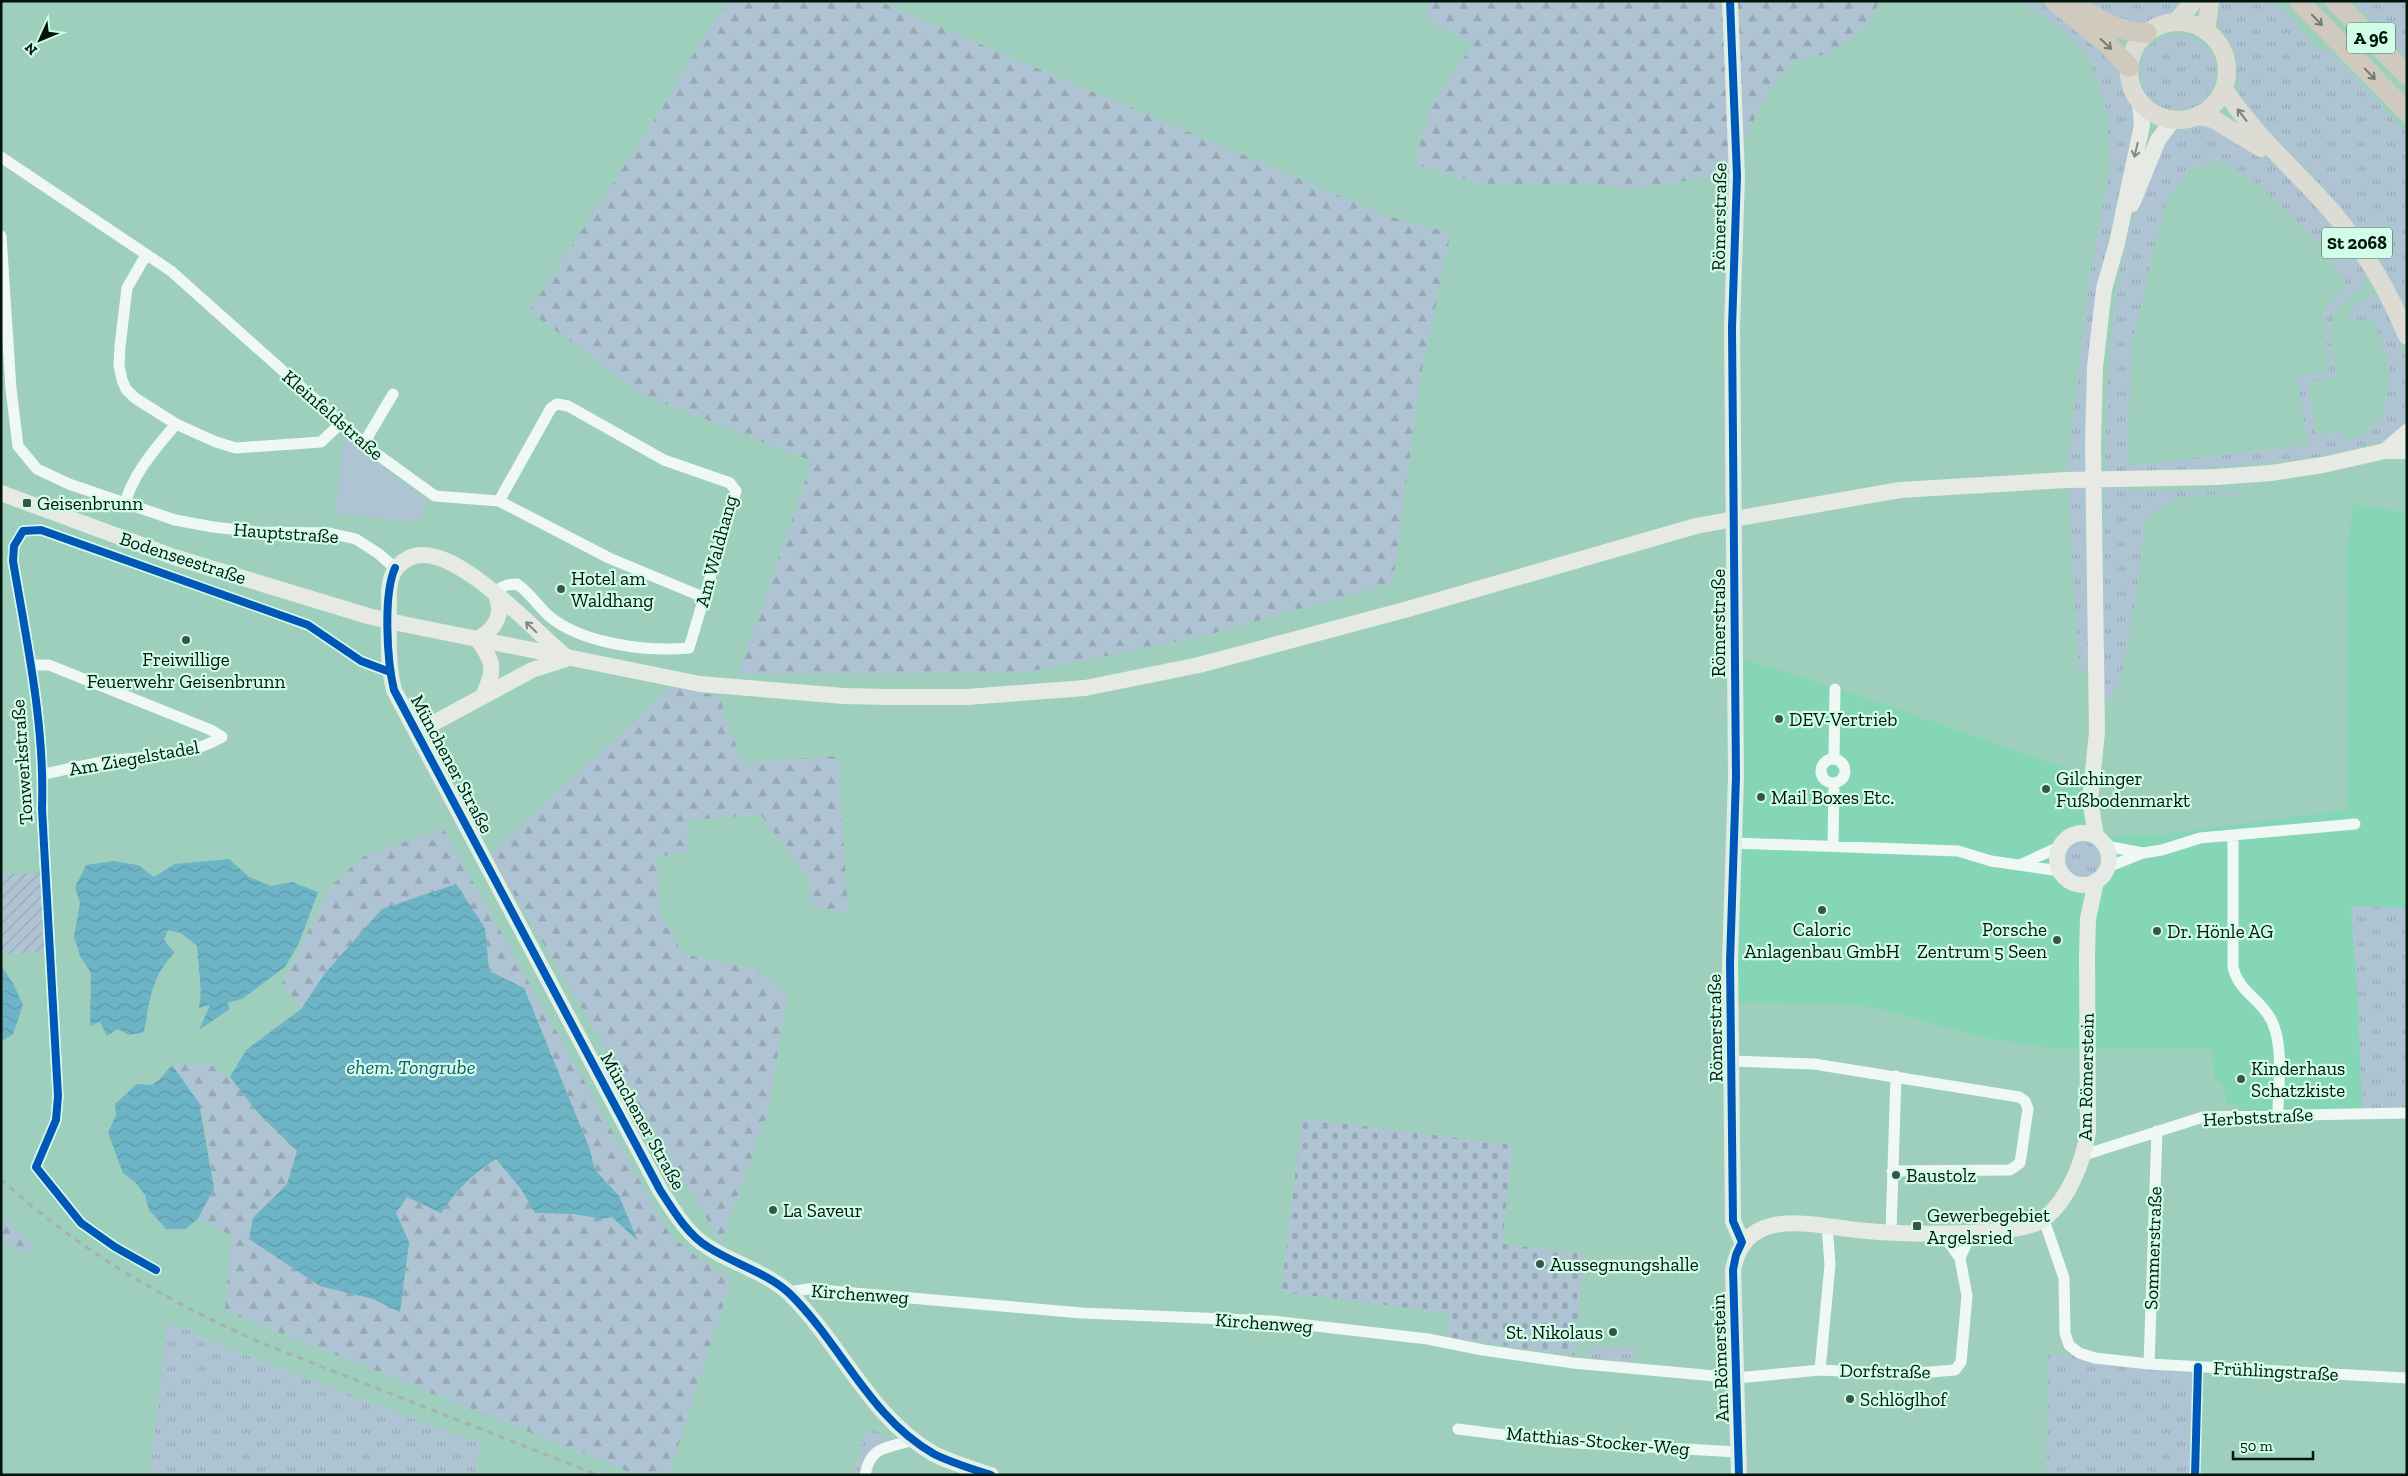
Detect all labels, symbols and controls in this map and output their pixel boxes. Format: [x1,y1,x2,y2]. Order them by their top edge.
one-way arrow [2311,14,2323,27]
north arrow [15,15,65,65]
road number: A 96 [2347,22,2395,54]
one-way arrow [2099,37,2112,49]
text: N [21,39,41,58]
one-way arrow [2363,68,2375,80]
one-way arrow [2236,109,2247,122]
one-way arrow [2131,141,2140,157]
street label: Römerstraße [1707,163,1731,271]
road number: St 2068 [2322,228,2392,258]
street label: Kleinfeldstraße [278,365,388,465]
place label: Geisenbrunn [37,492,143,515]
street label: Am Waldhang [690,492,742,610]
marker: Geisenbrunn [21,497,33,509]
street label: Hauptstraße [233,518,339,548]
street label: Bodenseestraße [117,527,249,589]
place label: Hotel am Waldhang [571,567,654,612]
street label: Römerstraße [1707,569,1730,677]
marker: Hotel am Waldhang [555,583,567,595]
one-way arrow [525,621,538,633]
marker: Freiwillige Feuerwehr Geisenbrunn [180,634,192,646]
place label: Freiwillige Feuerwehr Geisenbrunn [87,648,285,693]
street label: Münchener Straße [406,691,498,837]
street label: Tonwerkstraße [6,698,38,826]
place label: DEV-Vertrieb [1789,708,1897,731]
marker: DEV-Vertrieb [1773,713,1785,725]
street label: Am Ziegelstadel [67,735,201,781]
place label: Gilchinger Fußbodenmarkt [2056,767,2190,812]
marker: Gilchinger Fußbodenmarkt [2040,783,2052,795]
place label: Mail Boxes Etc. [1771,786,1894,809]
marker: Mail Boxes Etc. [1755,791,1767,803]
marker: Caloric Anlagenbau GmbH [1816,904,1828,916]
place label: Caloric Anlagenbau GmbH [1744,918,1900,963]
place label: Porsche Zentrum 5 Seen [1917,918,2047,963]
place label: Dr. Hönle AG [2167,920,2273,943]
marker: Dr. Hönle AG [2151,925,2163,937]
marker: Porsche Zentrum 5 Seen [2051,934,2063,946]
street label: Römerstraße [1703,974,1727,1082]
street label: Am Römerstein [2073,1013,2099,1141]
street label: Münchener Straße [596,1048,690,1194]
water label: ehem. Tongrube [347,1055,475,1079]
place label: Kinderhaus Schatzkiste [2251,1057,2345,1102]
marker: Kinderhaus Schatzkiste [2235,1073,2247,1085]
street label: Herbststraße [2202,1103,2314,1131]
place label: Baustolz [1906,1164,1976,1187]
marker: Baustolz [1890,1169,1902,1181]
street label: Sommerstraße [2139,1186,2167,1310]
place label: La Saveur [783,1199,863,1222]
marker: La Saveur [767,1204,779,1216]
place label: Gewerbegebiet Argelsried [1927,1204,2050,1249]
marker: Gewerbegebiet Argelsried [1911,1220,1923,1232]
place label: Aussegnungshalle [1550,1253,1699,1276]
marker: Aussegnungshalle [1534,1258,1546,1270]
street label: Kirchenweg [810,1279,910,1309]
street label: Am Römerstein [1706,1293,1734,1422]
street label: Kirchenweg [1214,1308,1314,1338]
place label: St. Nikolaus [1506,1321,1603,1344]
marker: St. Nikolaus [1607,1326,1619,1338]
street label: Frühlingstraße [2213,1356,2339,1386]
street label: Dorfstraße [1839,1359,1931,1383]
place label: Schlöglhof [1860,1388,1948,1411]
marker: Schlöglhof [1844,1393,1856,1405]
street label: Matthias-Stocker-Weg [1505,1422,1691,1461]
scale bar [2233,1428,2313,1460]
text: 50 m [2240,1437,2273,1455]

